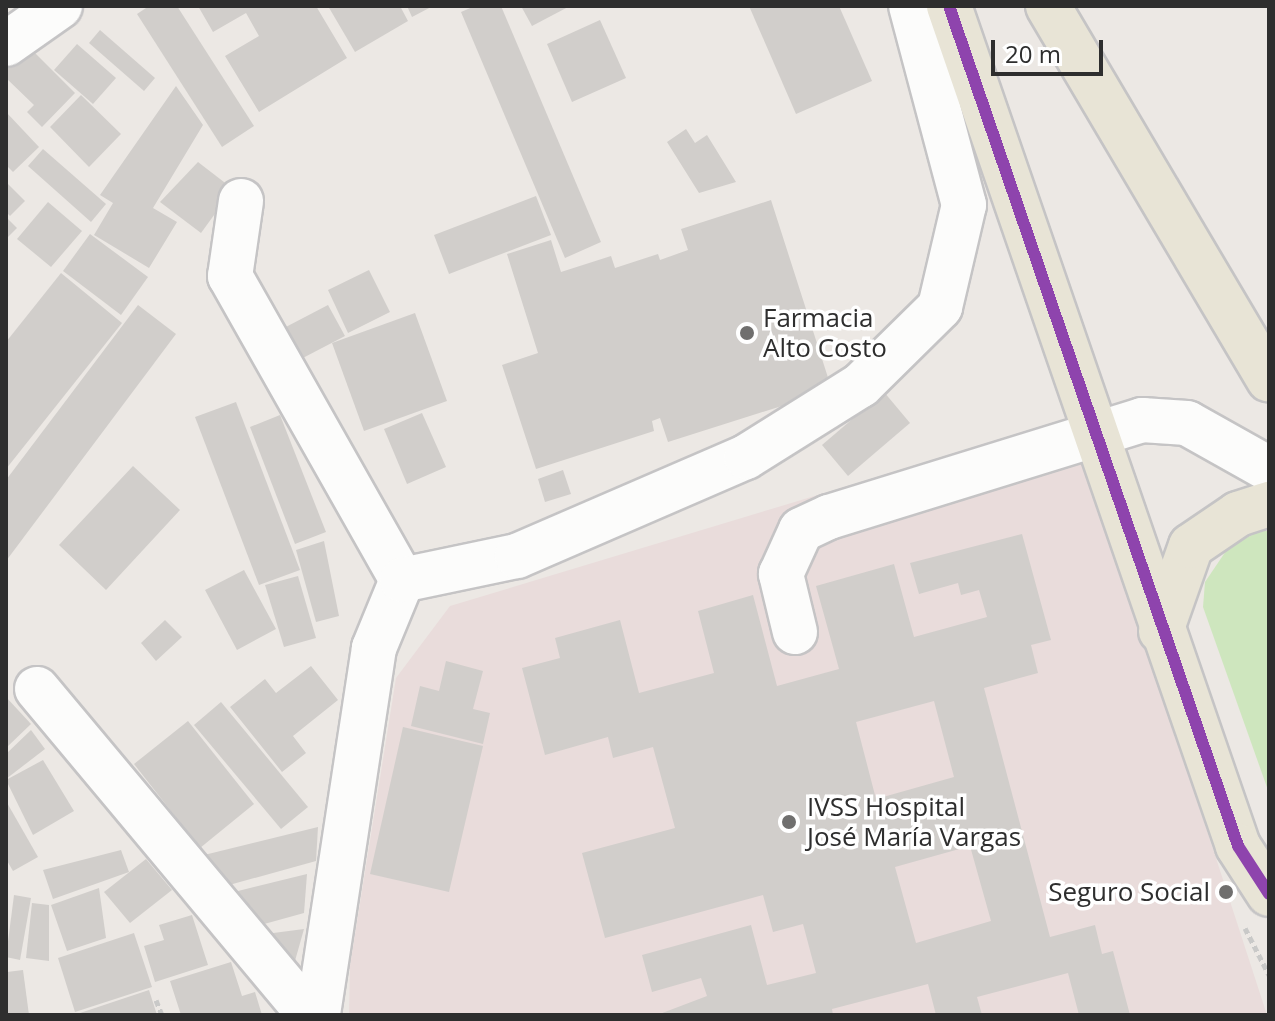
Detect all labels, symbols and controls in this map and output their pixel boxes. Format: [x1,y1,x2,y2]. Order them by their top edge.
scale bar [995,24,1107,74]
text: 20 m [1005,37,1061,70]
place label: Farmacia Alto Costo [763,302,887,364]
marker: Farmacia Alto Costo [738,324,756,342]
place label: IVSS Hospital José María Vargas [807,791,1021,852]
marker: IVSS Hospital José María Vargas [778,811,800,833]
place label: Seguro Social [1048,876,1210,908]
marker: Seguro Social [1217,883,1235,901]

